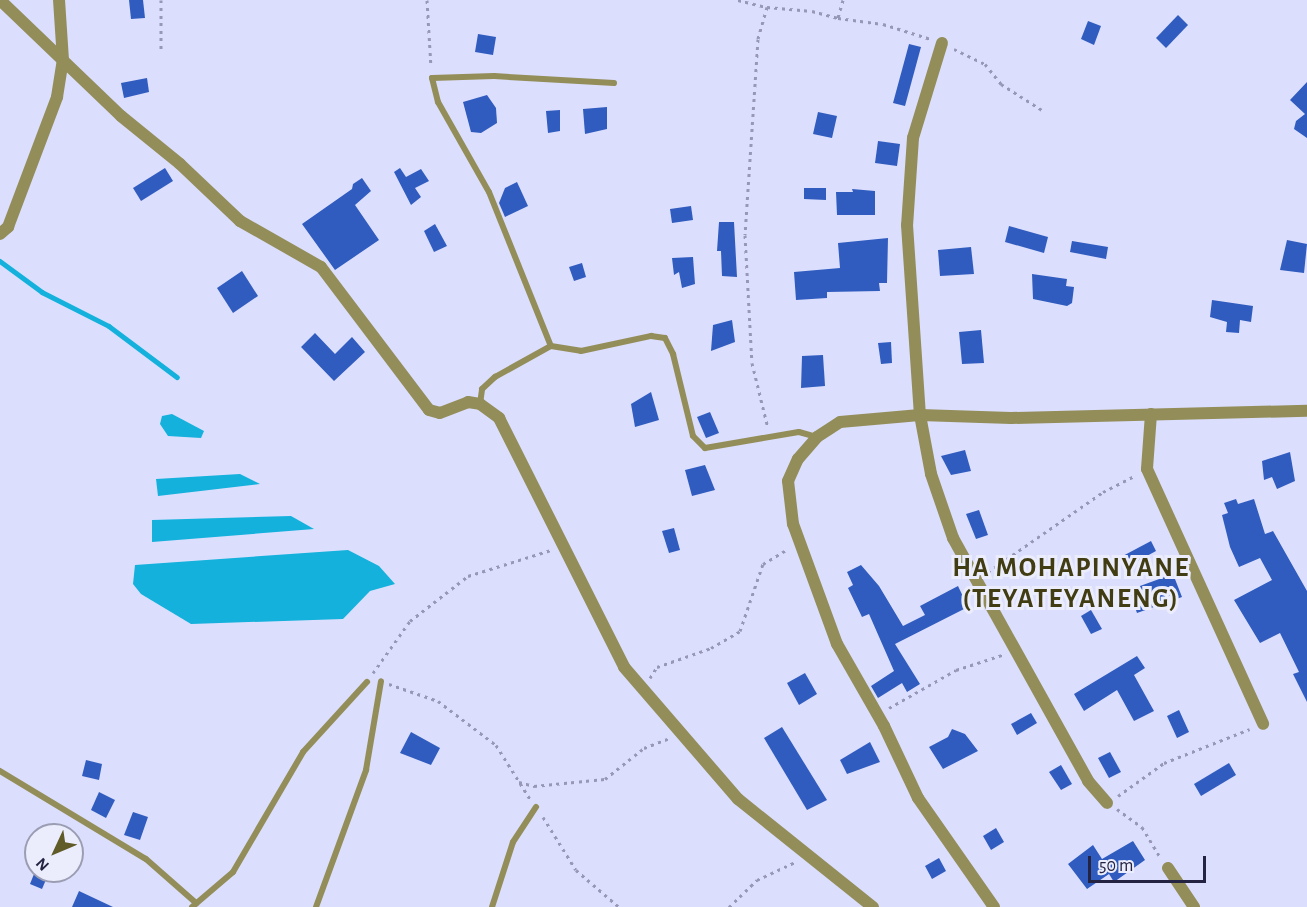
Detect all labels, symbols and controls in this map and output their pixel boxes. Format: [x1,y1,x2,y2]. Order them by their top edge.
district label: HA MOHAPINYANE (TEYATEYANENG) [952,551,1190,614]
north arrow [24,823,84,883]
scale bar [1091,844,1210,882]
text: N [33,855,52,874]
text: 50 m [1099,857,1133,875]

